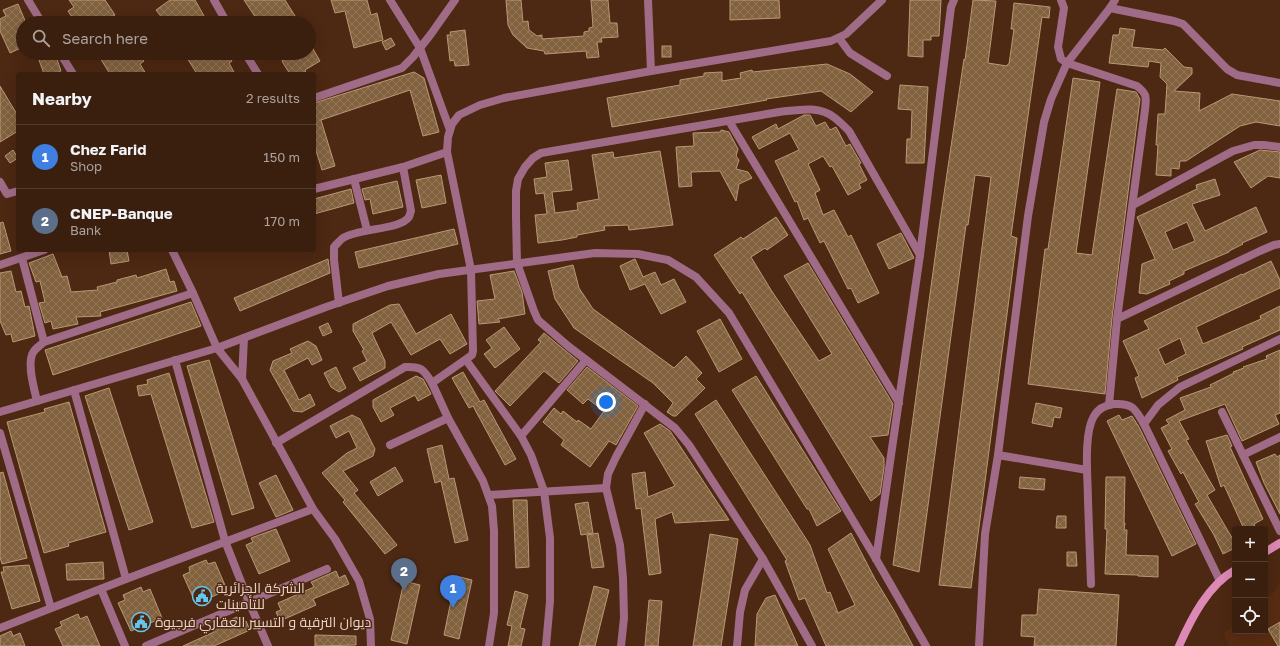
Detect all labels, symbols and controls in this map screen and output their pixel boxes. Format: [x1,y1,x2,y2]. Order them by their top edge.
search box [16,16,316,60]
icon: search [30,27,52,49]
text: Search here [62,29,148,47]
text: Nearby [32,88,92,109]
text: 2 results [246,90,300,106]
text: Chez Farid [70,140,146,158]
text: 1 [42,149,48,165]
text: 150 m [263,149,300,165]
text: Shop [70,158,102,174]
text: CNEP-Banque [70,204,173,222]
text: 2 [41,213,49,229]
text: 170 m [264,213,300,229]
text: Bank [70,222,101,238]
your location [596,392,616,412]
map controls [1232,526,1268,634]
button: + [1232,526,1268,562]
pin: 2 [391,558,417,591]
button: − [1232,562,1268,598]
pin: 1 [440,575,466,608]
place label: الشركة الجزائرية للتأمينات [216,579,305,612]
public building icon: الشركة الجزائرية للتأمينات [191,585,213,607]
button: locate [1232,598,1268,634]
public building icon: ديوان الترقية و التسيير العقاري فرجيوة [130,611,152,633]
place label: ديوان الترقية و التسيير العقاري فرجيوة [155,613,371,634]

